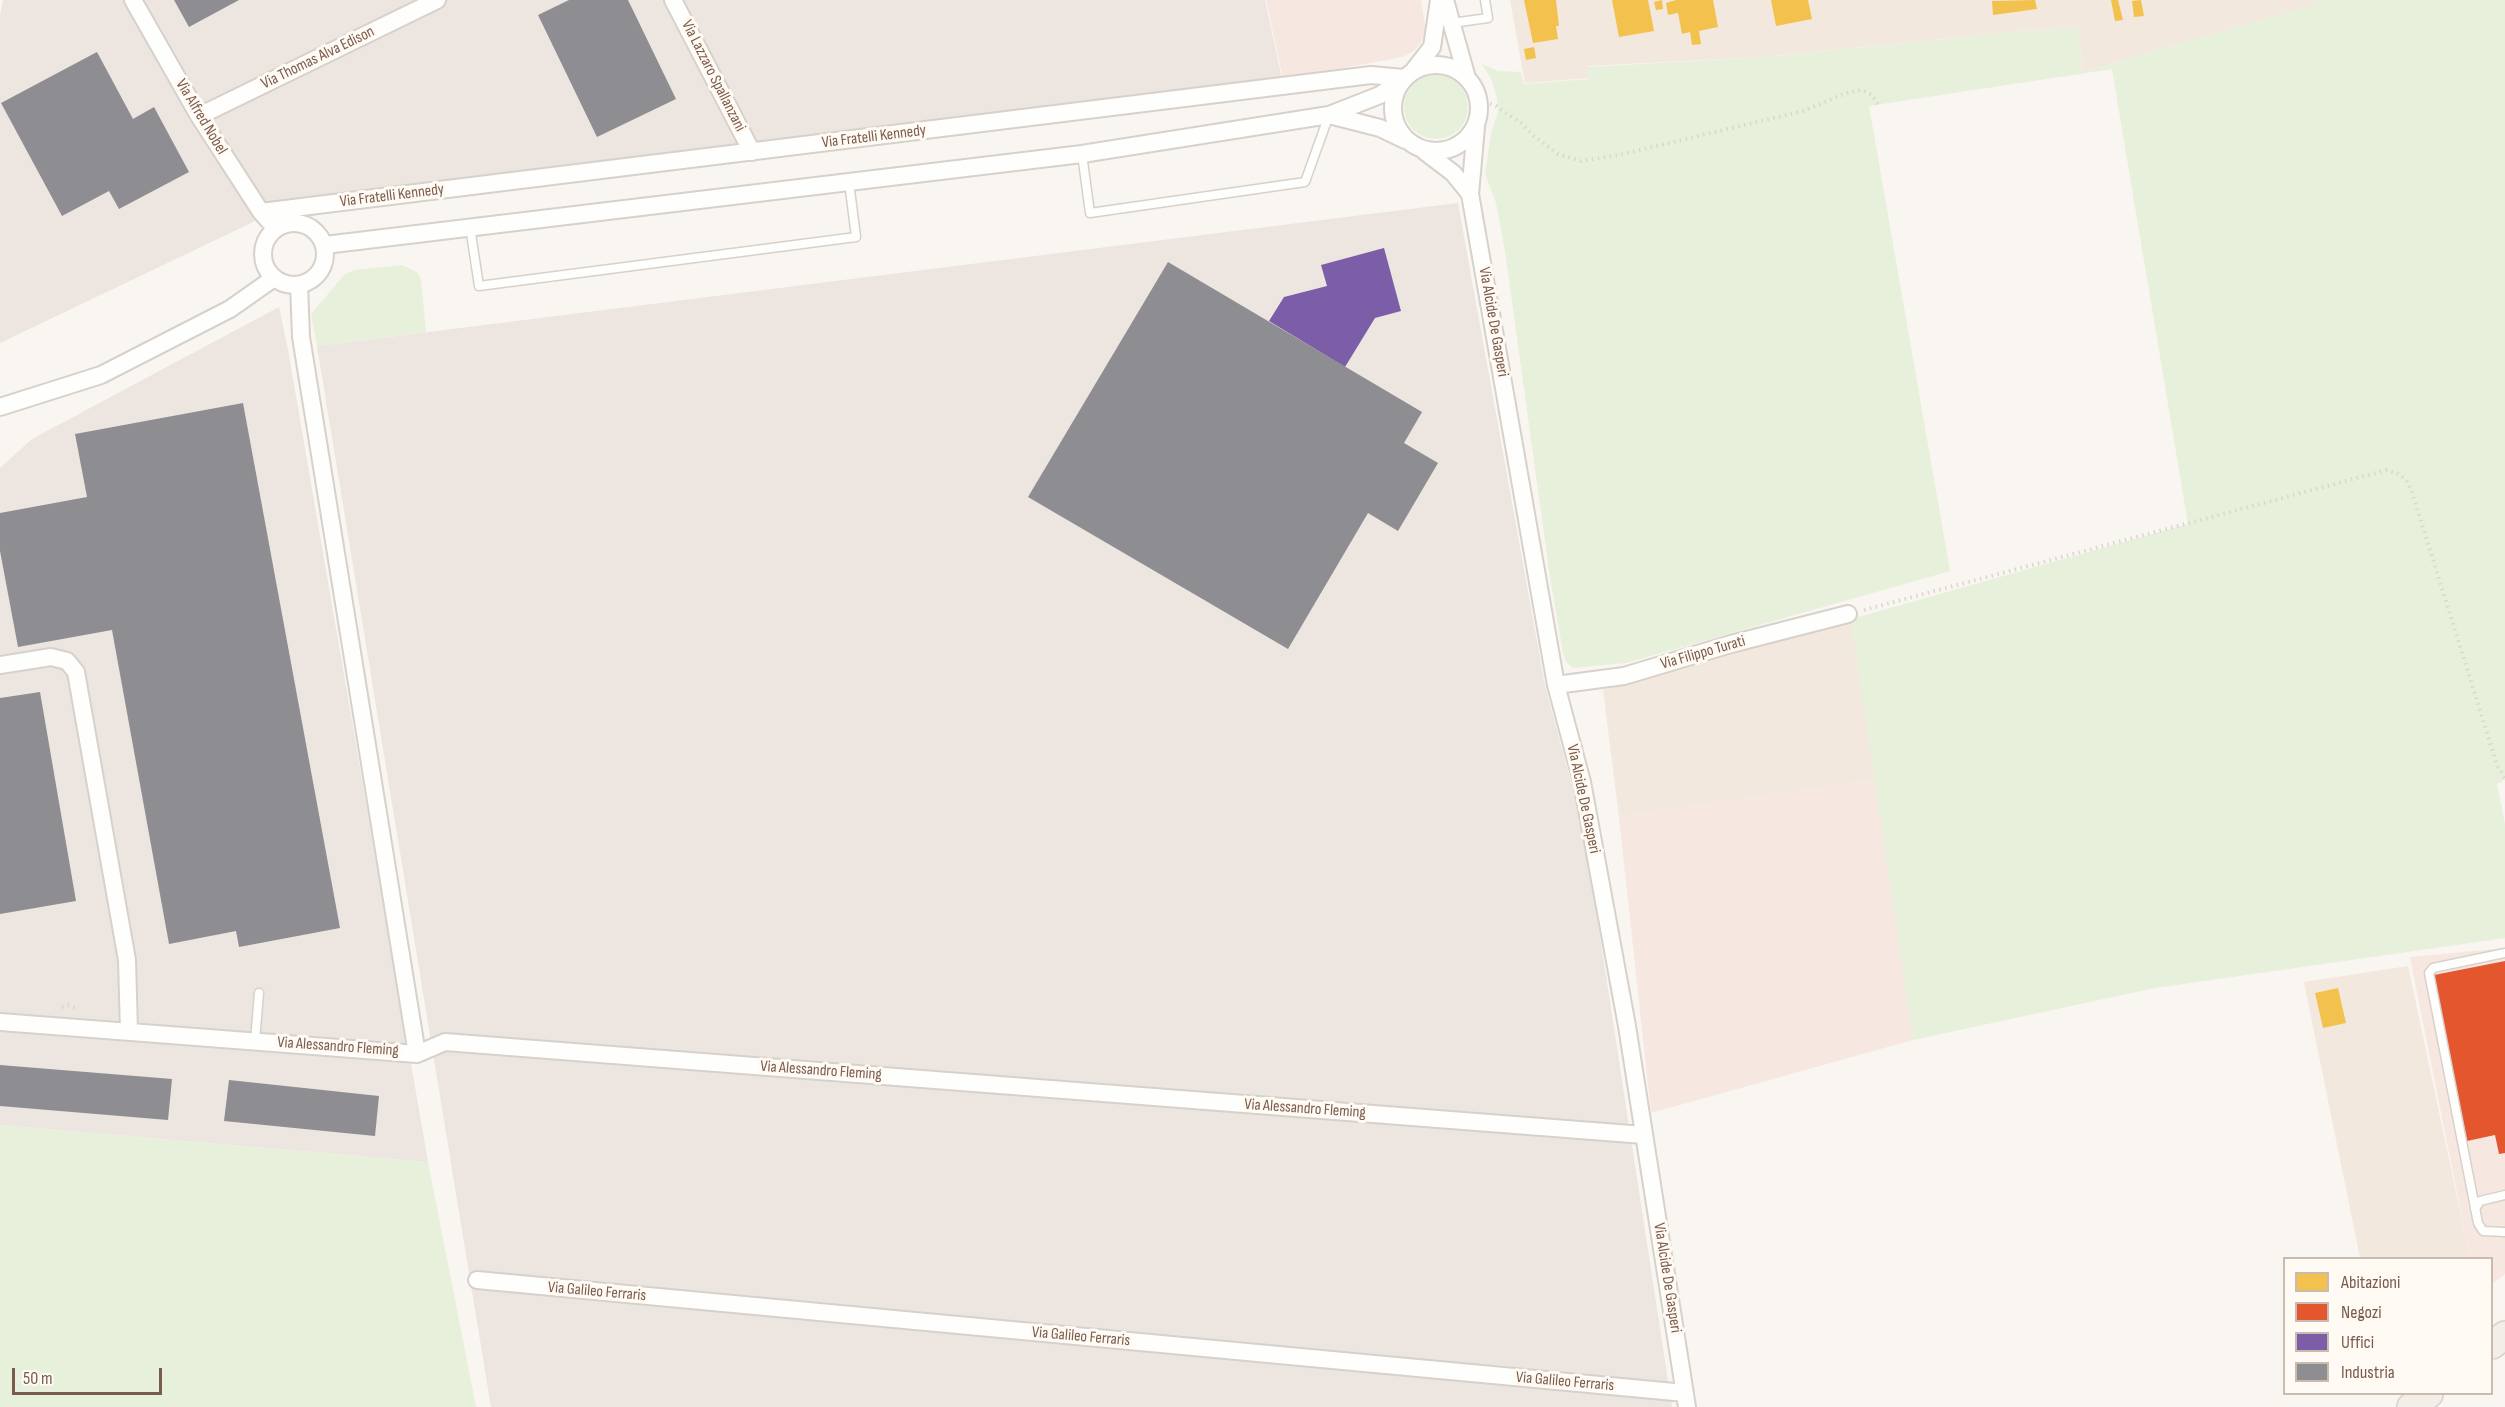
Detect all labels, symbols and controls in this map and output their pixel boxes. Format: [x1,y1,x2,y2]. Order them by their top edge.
street label: Via Lazzaro Spallanzani [677,17,749,135]
street label: Via Thomas Alva Edison [258,22,378,94]
street label: Via Alfred Nobel [171,76,231,158]
street label: Via Fratelli Kennedy [821,121,927,153]
street label: Via Fratelli Kennedy [339,180,445,212]
street label: Via Alcide De Gasperi [1474,266,1512,378]
street label: Via Filippo Turati [1658,632,1748,674]
street label: Via Alcide De Gasperi [1562,743,1604,855]
street label: Via Alessandro Fleming [277,1033,399,1061]
street label: Via Alessandro Fleming [760,1057,882,1085]
street label: Via Alessandro Fleming [1244,1095,1366,1123]
street label: Via Alcide De Gasperi [1649,1222,1685,1334]
legend [2283,1257,2493,1395]
text: Abitazioni [2341,1272,2400,1293]
street label: Via Galileo Ferraris [547,1278,647,1306]
text: Negozi [2341,1302,2382,1323]
street label: Via Galileo Ferraris [1031,1323,1131,1351]
text: Uffici [2341,1332,2374,1353]
scale bar [15,1356,165,1394]
text: Industria [2341,1362,2395,1383]
text: 50 m [23,1368,53,1389]
street label: Via Galileo Ferraris [1515,1368,1615,1396]

